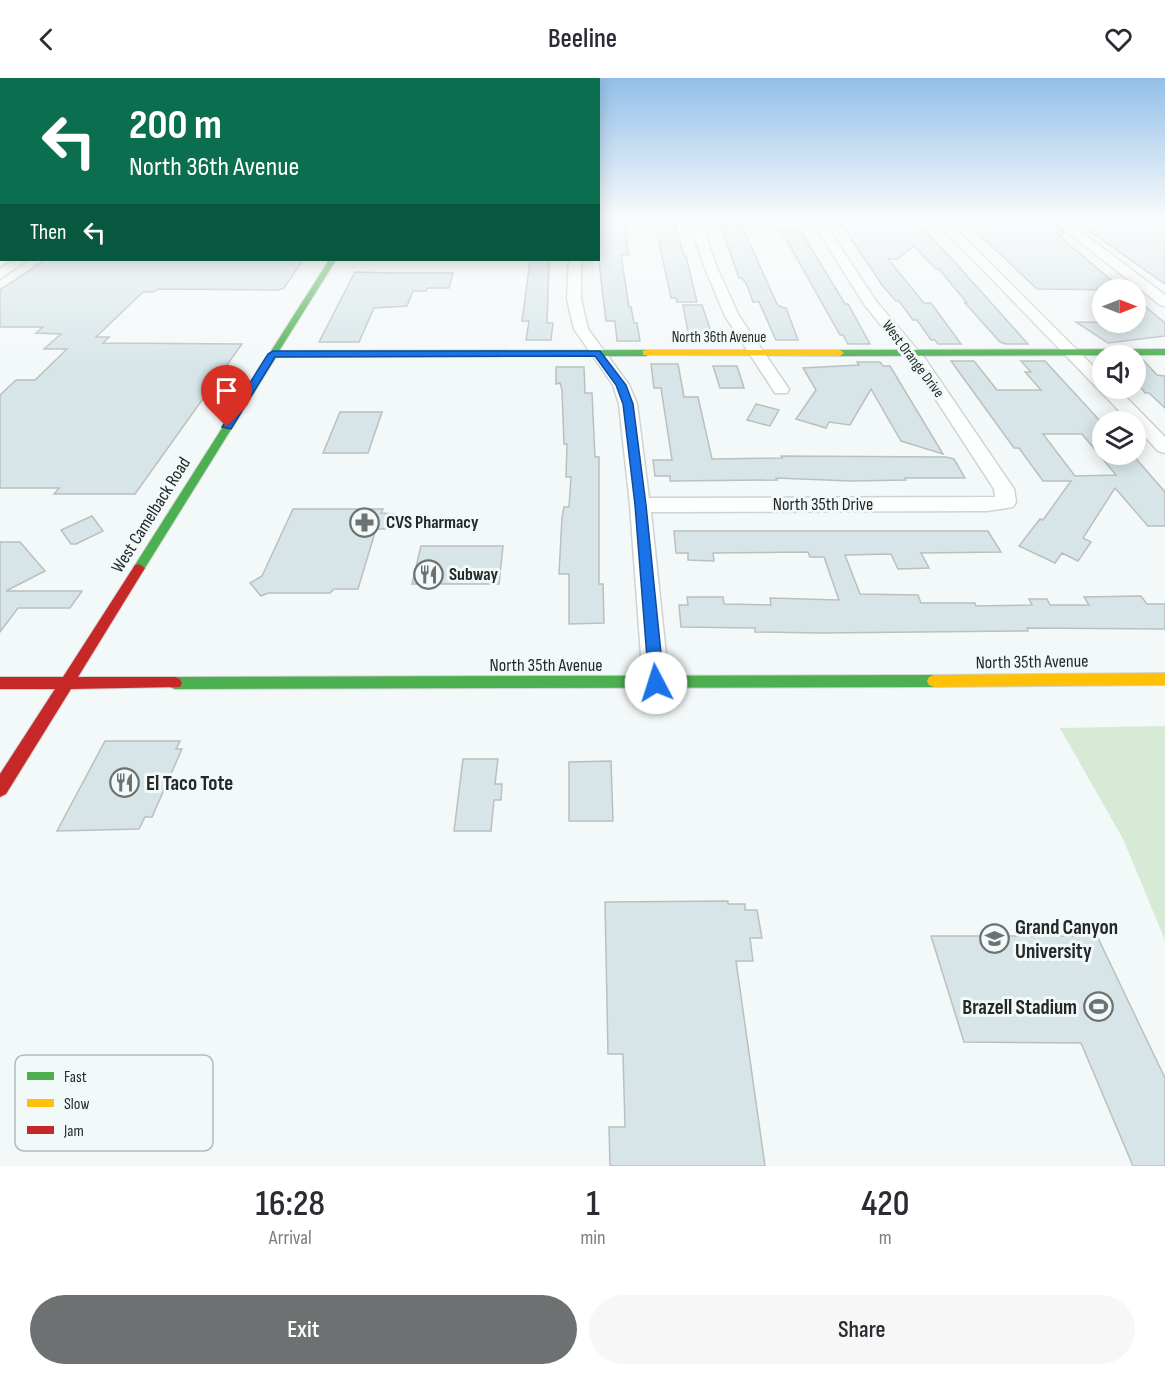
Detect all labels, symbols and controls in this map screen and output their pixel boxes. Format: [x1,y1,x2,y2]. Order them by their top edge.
icon: back [30,23,63,56]
text: Beeline [548,23,617,55]
icon: heart [1102,23,1135,56]
text: 200 m [129,100,222,151]
icon: left [30,102,108,180]
text: North 36th Avenue [129,151,299,183]
icon: left [78,216,111,249]
text: Then [30,219,66,246]
north arrow [1092,279,1146,333]
map controls [1092,279,1146,465]
street label: West Orange Drive [878,317,948,401]
street label: North 36th Avenue [672,328,766,347]
button: sound [1092,345,1146,399]
pin [201,365,252,427]
icon: arrive [210,374,243,407]
button: layers [1092,411,1146,465]
street label: West Camelback Road [107,453,195,577]
street label: North 35th Drive [773,494,873,515]
pharmacy icon: CVS Pharmacy [349,506,381,538]
place label: CVS Pharmacy [386,512,479,533]
restaurant icon: Subway [412,558,444,590]
place label: Subway [449,564,499,585]
position arrow [624,651,688,715]
street label: North 35th Avenue [975,651,1089,673]
street label: North 35th Avenue [490,655,602,676]
restaurant icon: El Taco Tote [109,767,141,799]
place label: El Taco Tote [146,771,233,796]
place label: Grand Canyon University [1015,915,1118,964]
school or university icon: Grand Canyon University [978,923,1010,955]
sports icon: Brazell Stadium [1082,991,1114,1023]
place label: Brazell Stadium [962,995,1077,1020]
legend [15,1055,213,1151]
text: Fast [64,1068,87,1087]
text: Slow [64,1095,89,1114]
text: Jam [63,1122,84,1141]
text: 16:28 [256,1183,325,1226]
text: 1 [586,1183,600,1226]
text: 420 [861,1183,909,1226]
text: Arrival [269,1226,312,1250]
text: min [580,1226,606,1250]
text: m [879,1226,892,1250]
button: Exit [30,1295,577,1364]
button: Share [589,1295,1135,1364]

